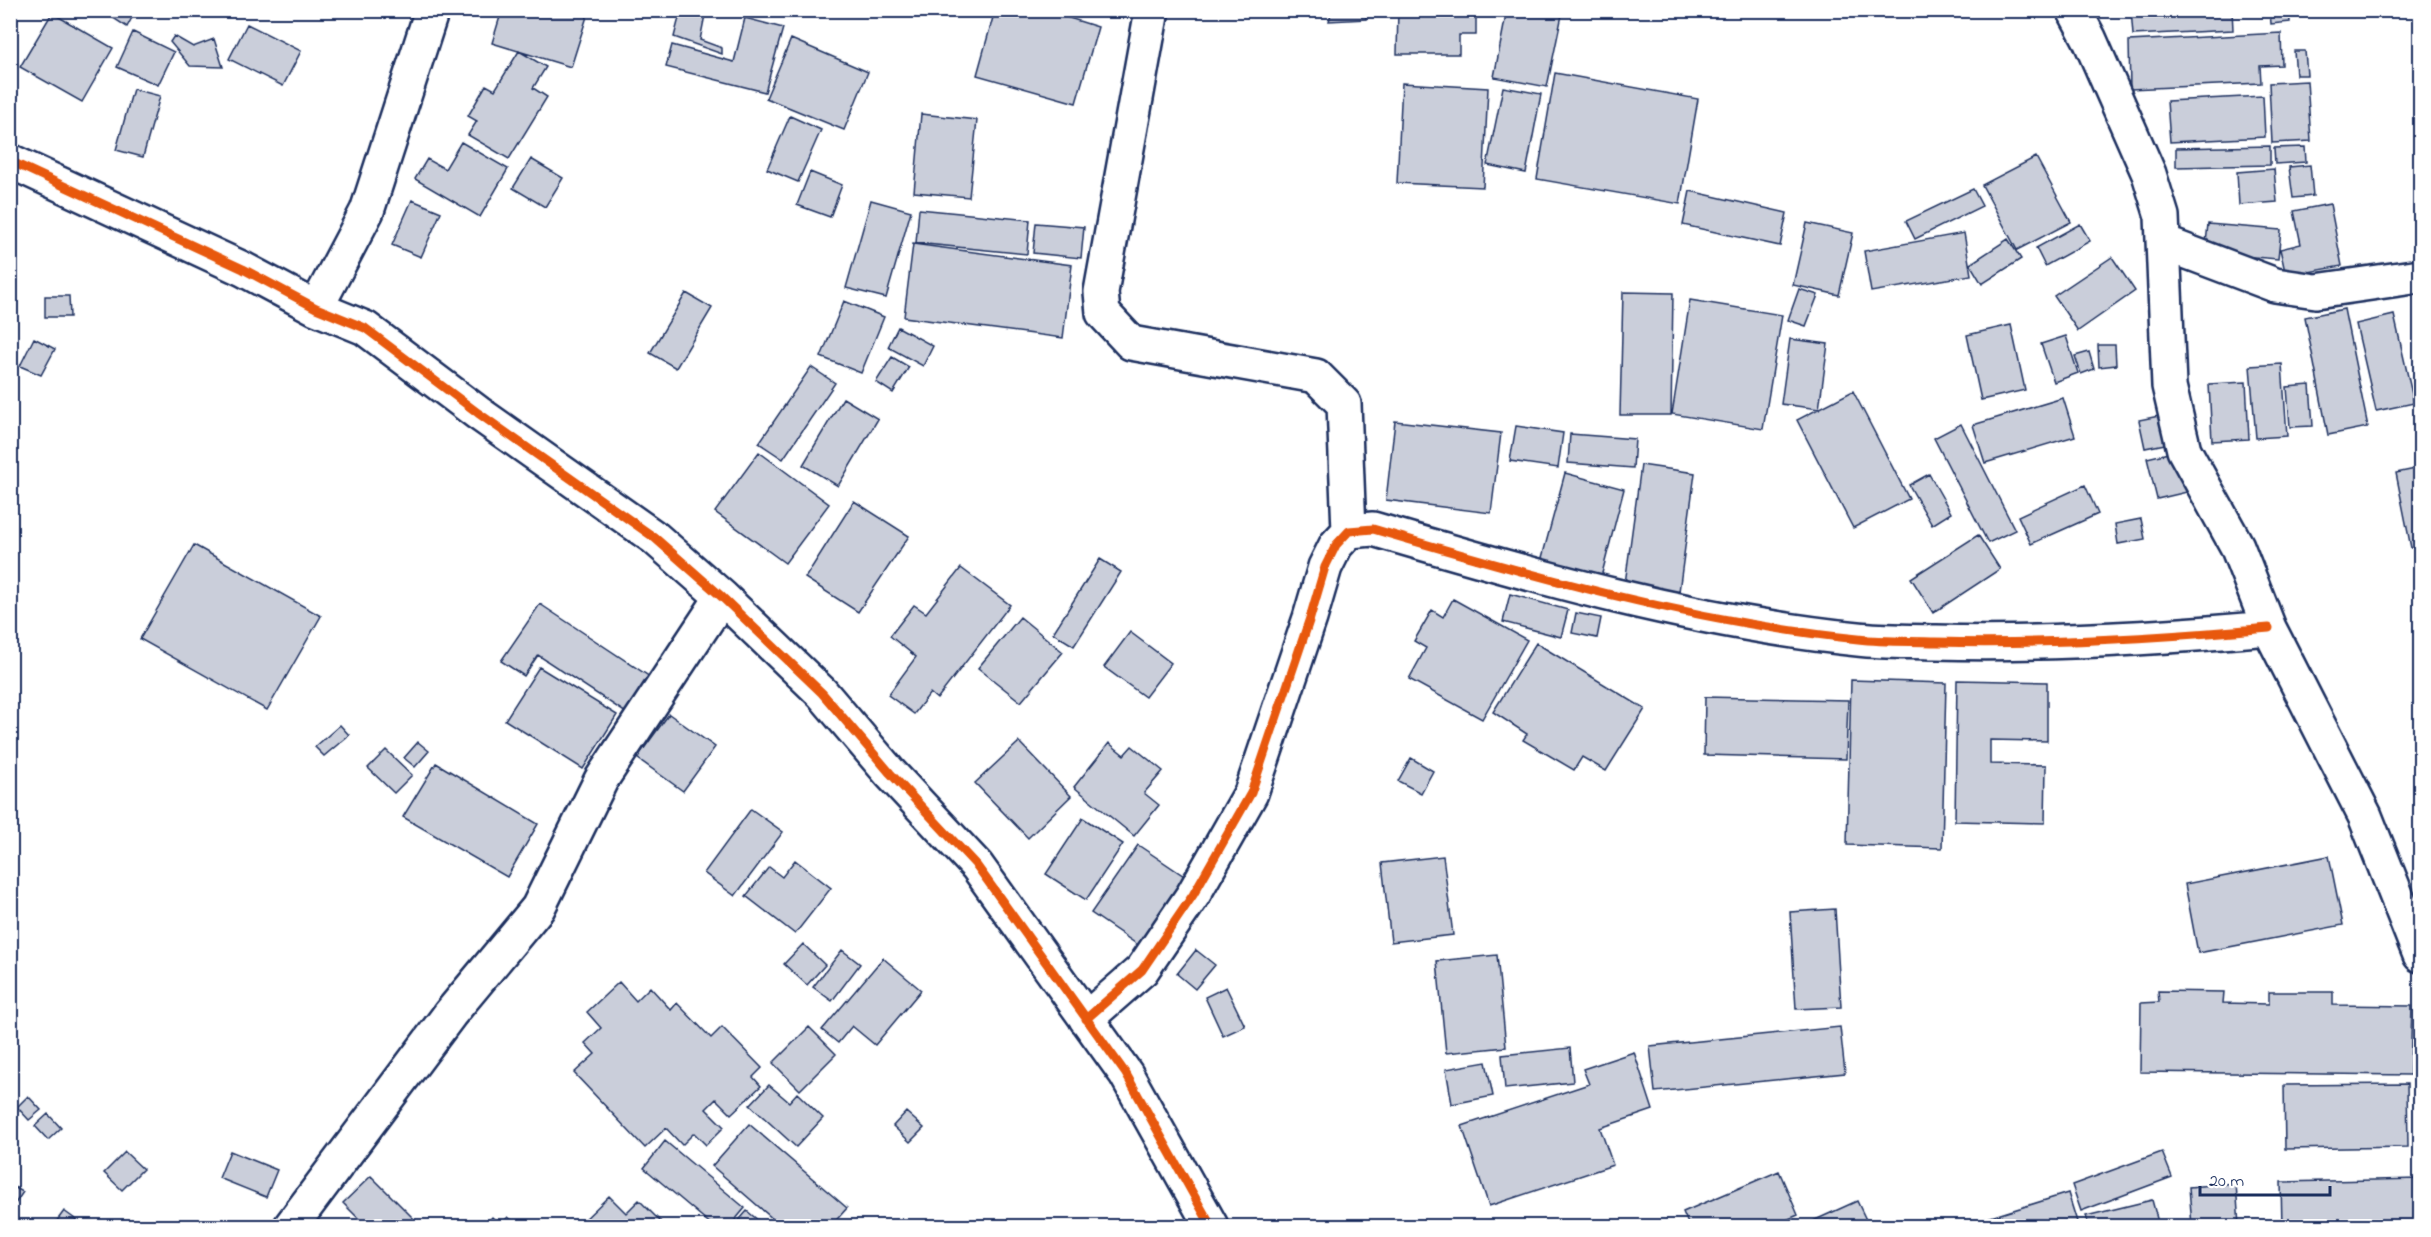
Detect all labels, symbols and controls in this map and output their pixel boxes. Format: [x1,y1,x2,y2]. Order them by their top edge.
scale bar [2200,1159,2330,1197]
text: 20 m [2209,1169,2244,1195]

